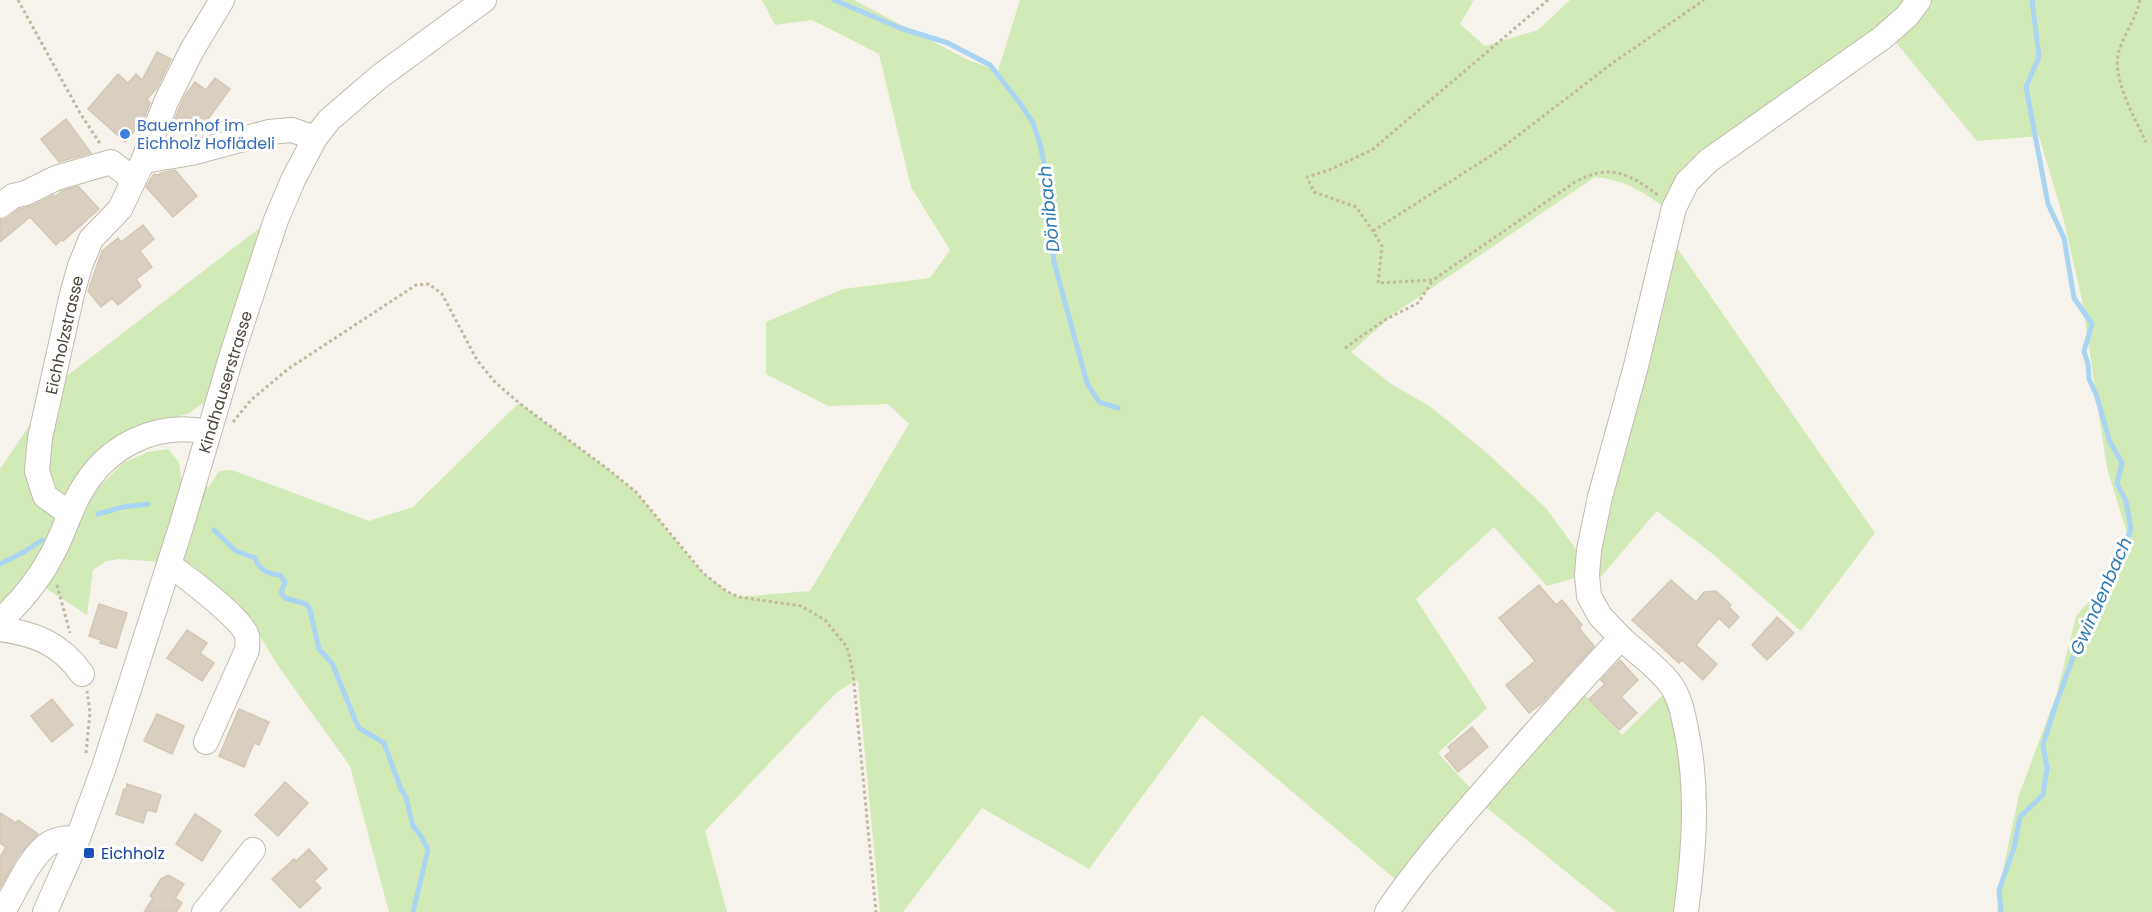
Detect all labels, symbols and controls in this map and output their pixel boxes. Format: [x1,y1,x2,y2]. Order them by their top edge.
place label: Bauernhof im Eichholz Hoflädeli [137,114,275,155]
marker: Bauernhof im Eichholz Hoflädeli [118,127,132,141]
water label: Dönibach [1032,164,1065,254]
street label: Eichholzstrasse [40,273,89,397]
street label: Kindhauserstrasse [193,308,258,456]
water label: Gwindenbach [2063,533,2138,659]
place label: Eichholz [101,842,165,865]
marker: Eichholz [82,846,96,860]

